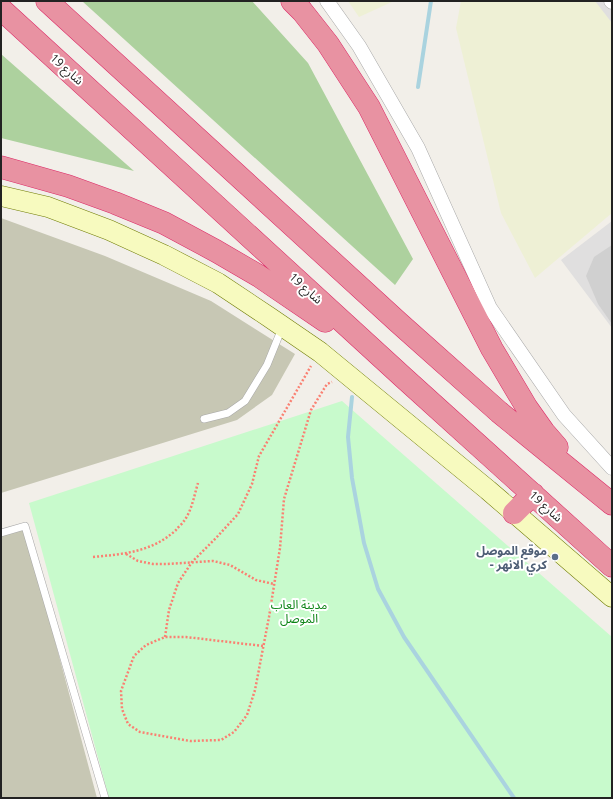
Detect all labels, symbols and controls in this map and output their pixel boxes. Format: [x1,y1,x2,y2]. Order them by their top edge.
street label: شارع 19 [46,51,86,89]
street label: شارع 19 [285,270,325,308]
street label: شارع 19 [525,488,565,526]
place label: موقع الموصل - كري الانهر [476,544,548,574]
marker: موقع الموصل - كري الانهر [550,552,560,562]
park label: مدينة العاب الموصل [271,598,327,626]

